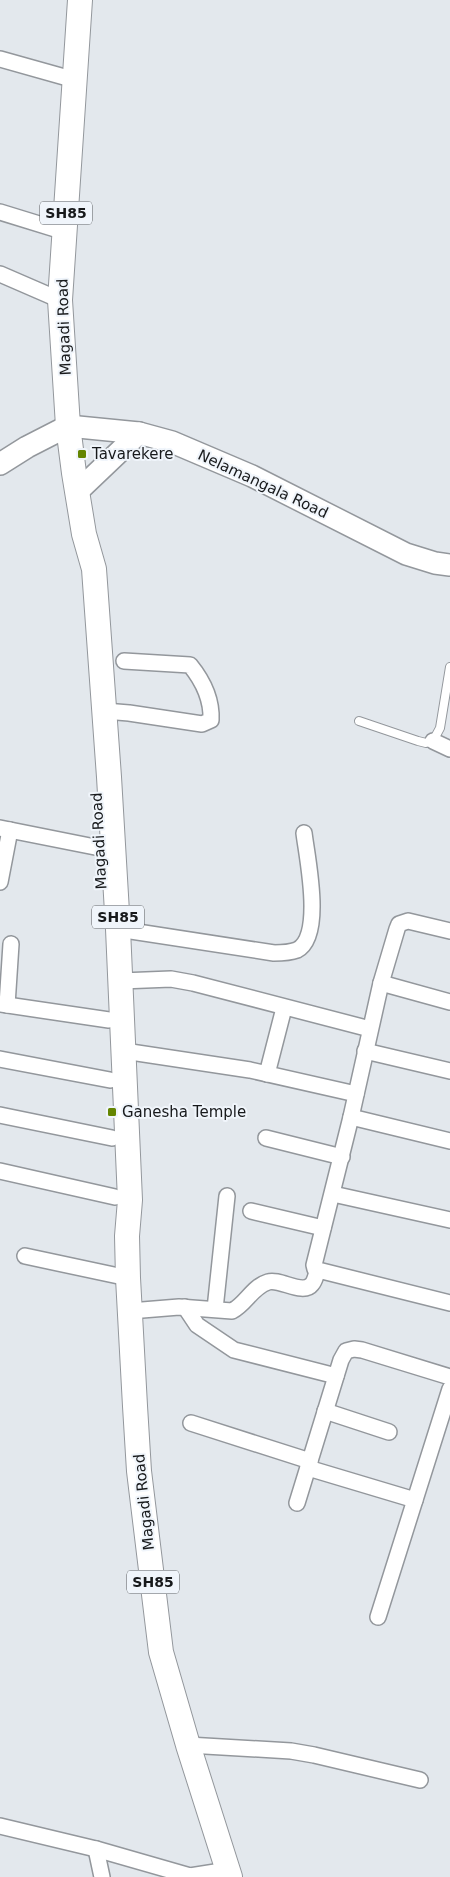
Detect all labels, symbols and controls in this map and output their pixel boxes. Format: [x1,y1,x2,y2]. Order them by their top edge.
road number: SH85 [40,202,92,224]
street label: Magadi Road [53,278,75,376]
place label: Tavarekere [91,445,173,463]
street label: Nelamangala Road [195,446,331,522]
marker: Tavarekere [76,448,88,460]
street label: Magadi Road [87,792,111,890]
road number: SH85 [92,906,144,929]
place label: Ganesha Temple [122,1103,246,1121]
marker: Ganesha Temple [106,1106,118,1118]
street label: Magadi Road [130,1453,158,1551]
road number: SH85 [127,1570,179,1594]

